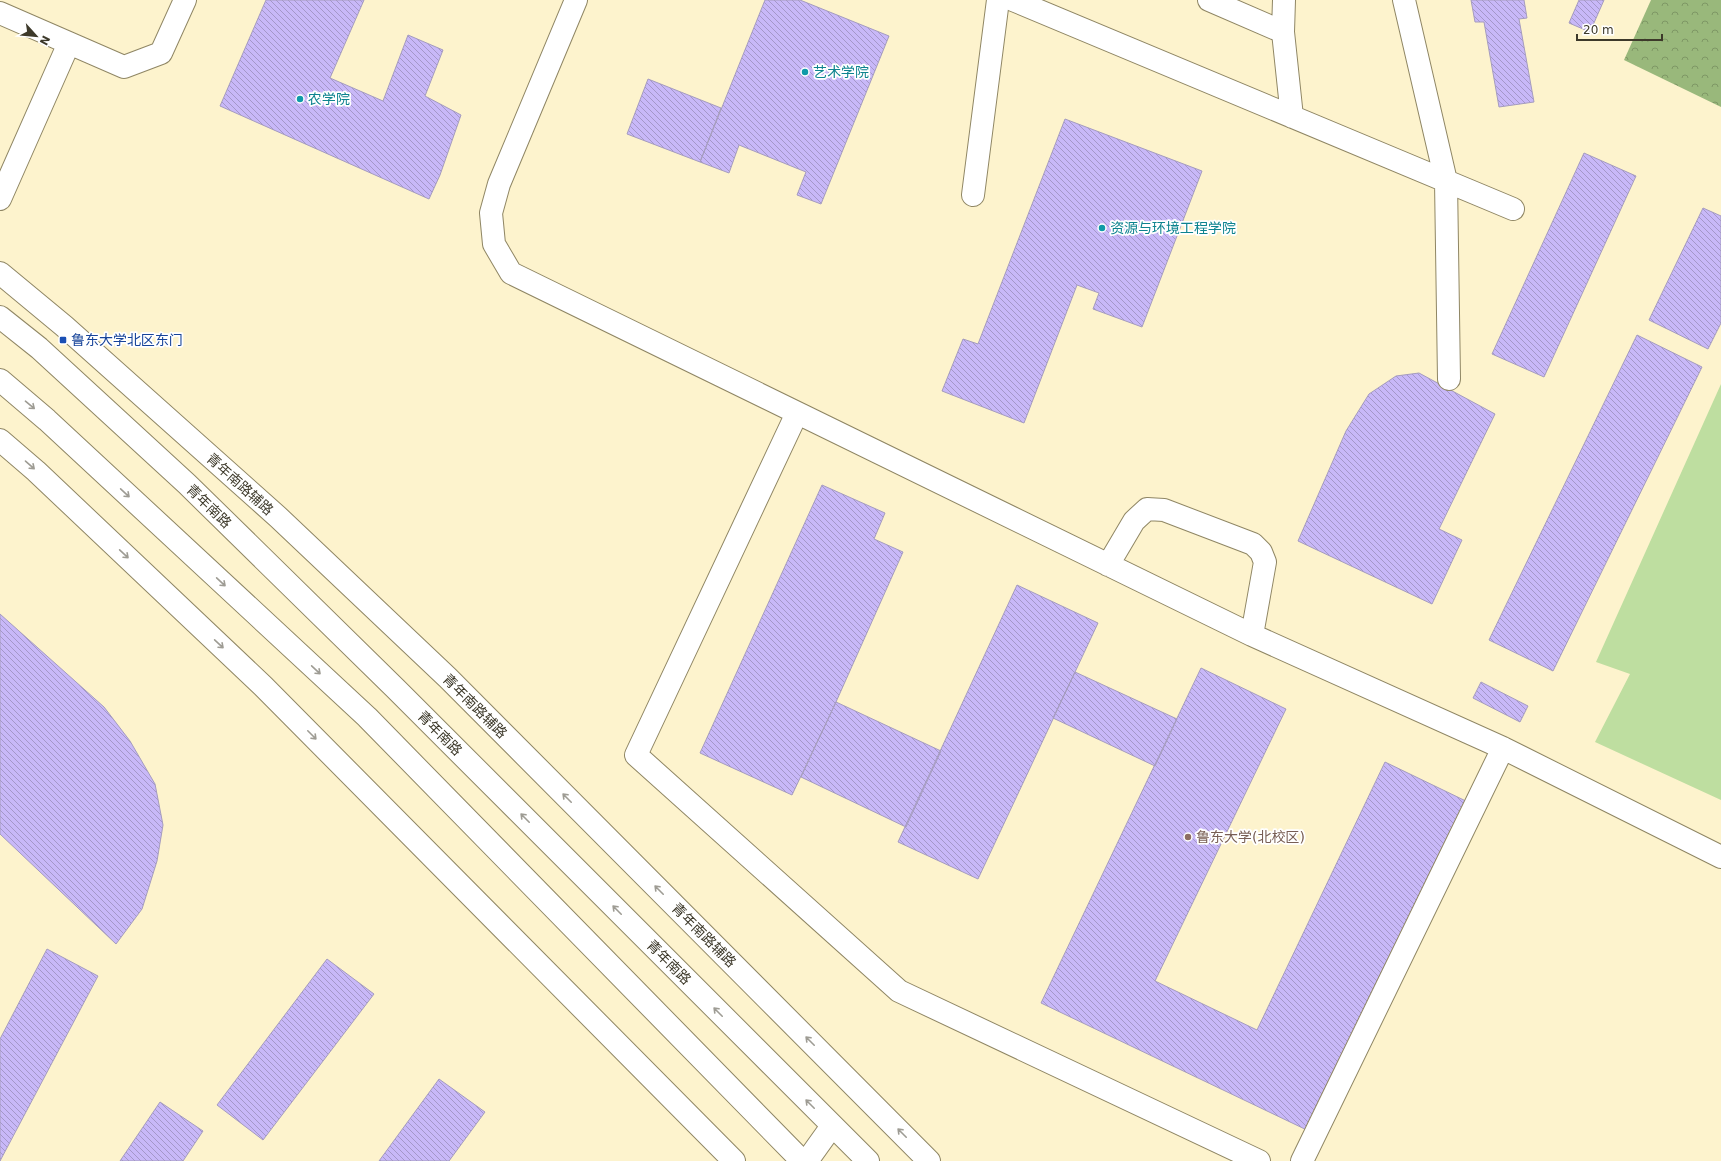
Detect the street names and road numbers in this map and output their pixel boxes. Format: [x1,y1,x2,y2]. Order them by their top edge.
street label: 青年南路辅路 [203,450,277,518]
street label: 青年南路 [183,481,235,531]
street label: 青年南路辅路 [439,670,511,742]
street label: 青年南路 [414,707,466,759]
street label: 青年南路辅路 [668,899,740,971]
street label: 青年南路 [643,936,695,988]

